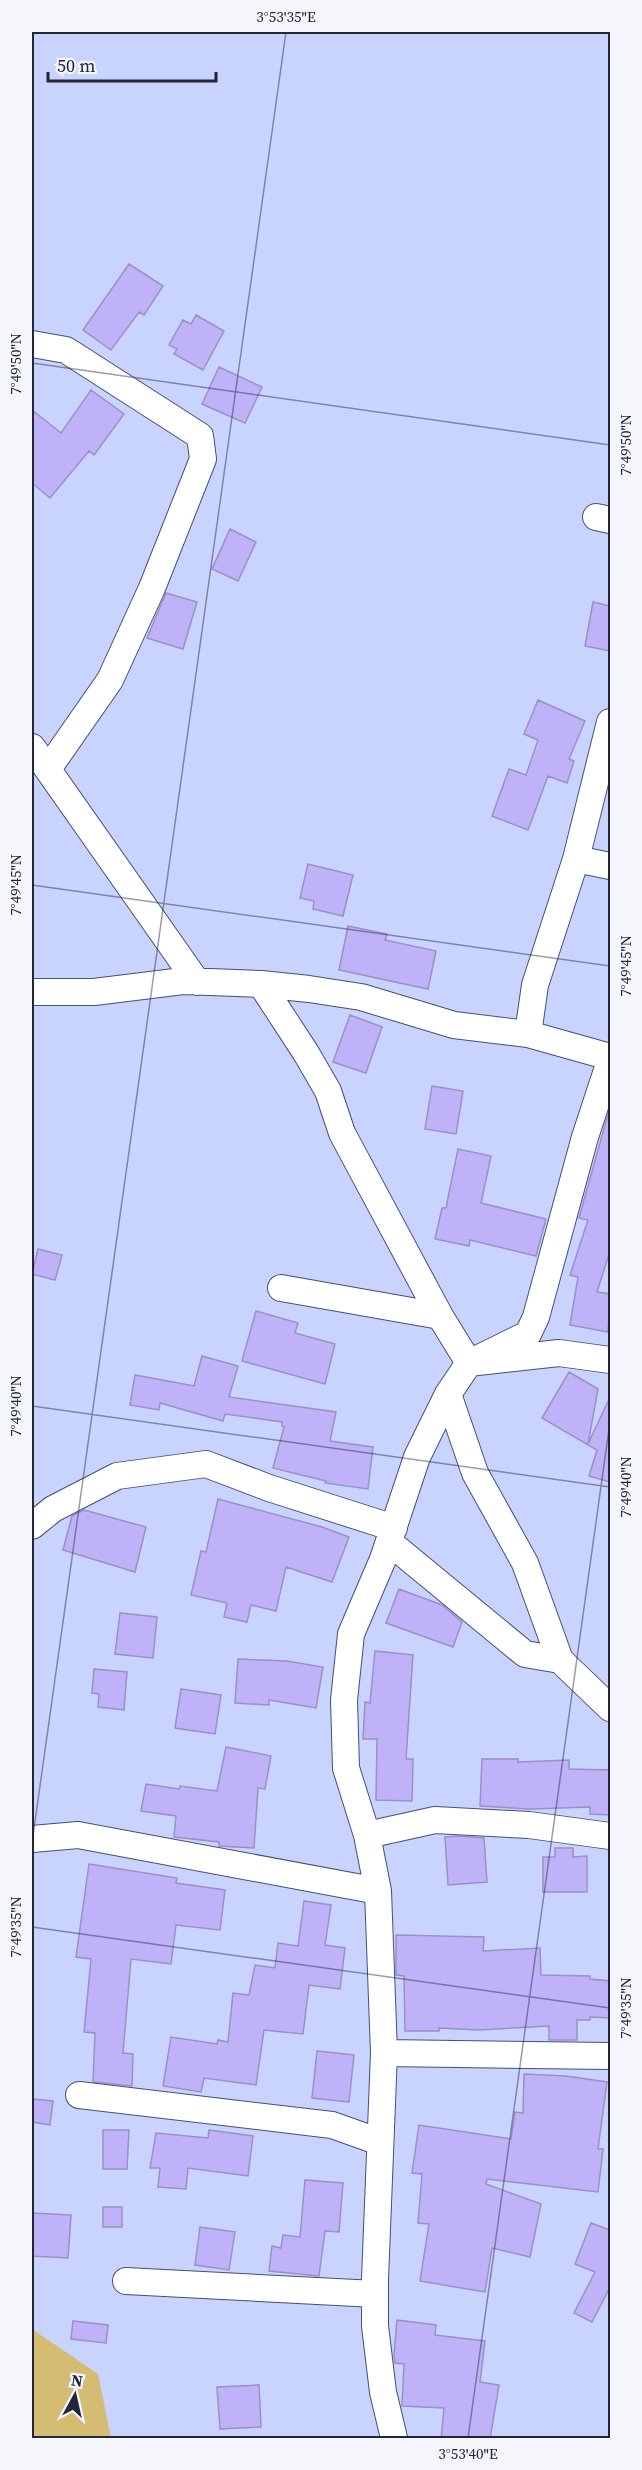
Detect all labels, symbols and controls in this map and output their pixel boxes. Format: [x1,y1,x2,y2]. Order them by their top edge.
text: 3°53'35"E [256,6,316,27]
scale bar [48,45,216,83]
text: 50 m [57,53,95,78]
text: 7°49'50"N [5,333,26,395]
text: 7°49'50"N [615,414,636,476]
text: 7°49'45"N [5,854,26,916]
text: 7°49'45"N [615,935,636,997]
text: 7°49'40"N [5,1375,26,1437]
text: 7°49'40"N [615,1456,636,1518]
text: 7°49'35"N [5,1896,26,1958]
text: 7°49'35"N [615,1977,636,2039]
north arrow [45,2365,105,2425]
text: N [70,2368,85,2392]
text: 3°53'40"E [438,2443,498,2464]

